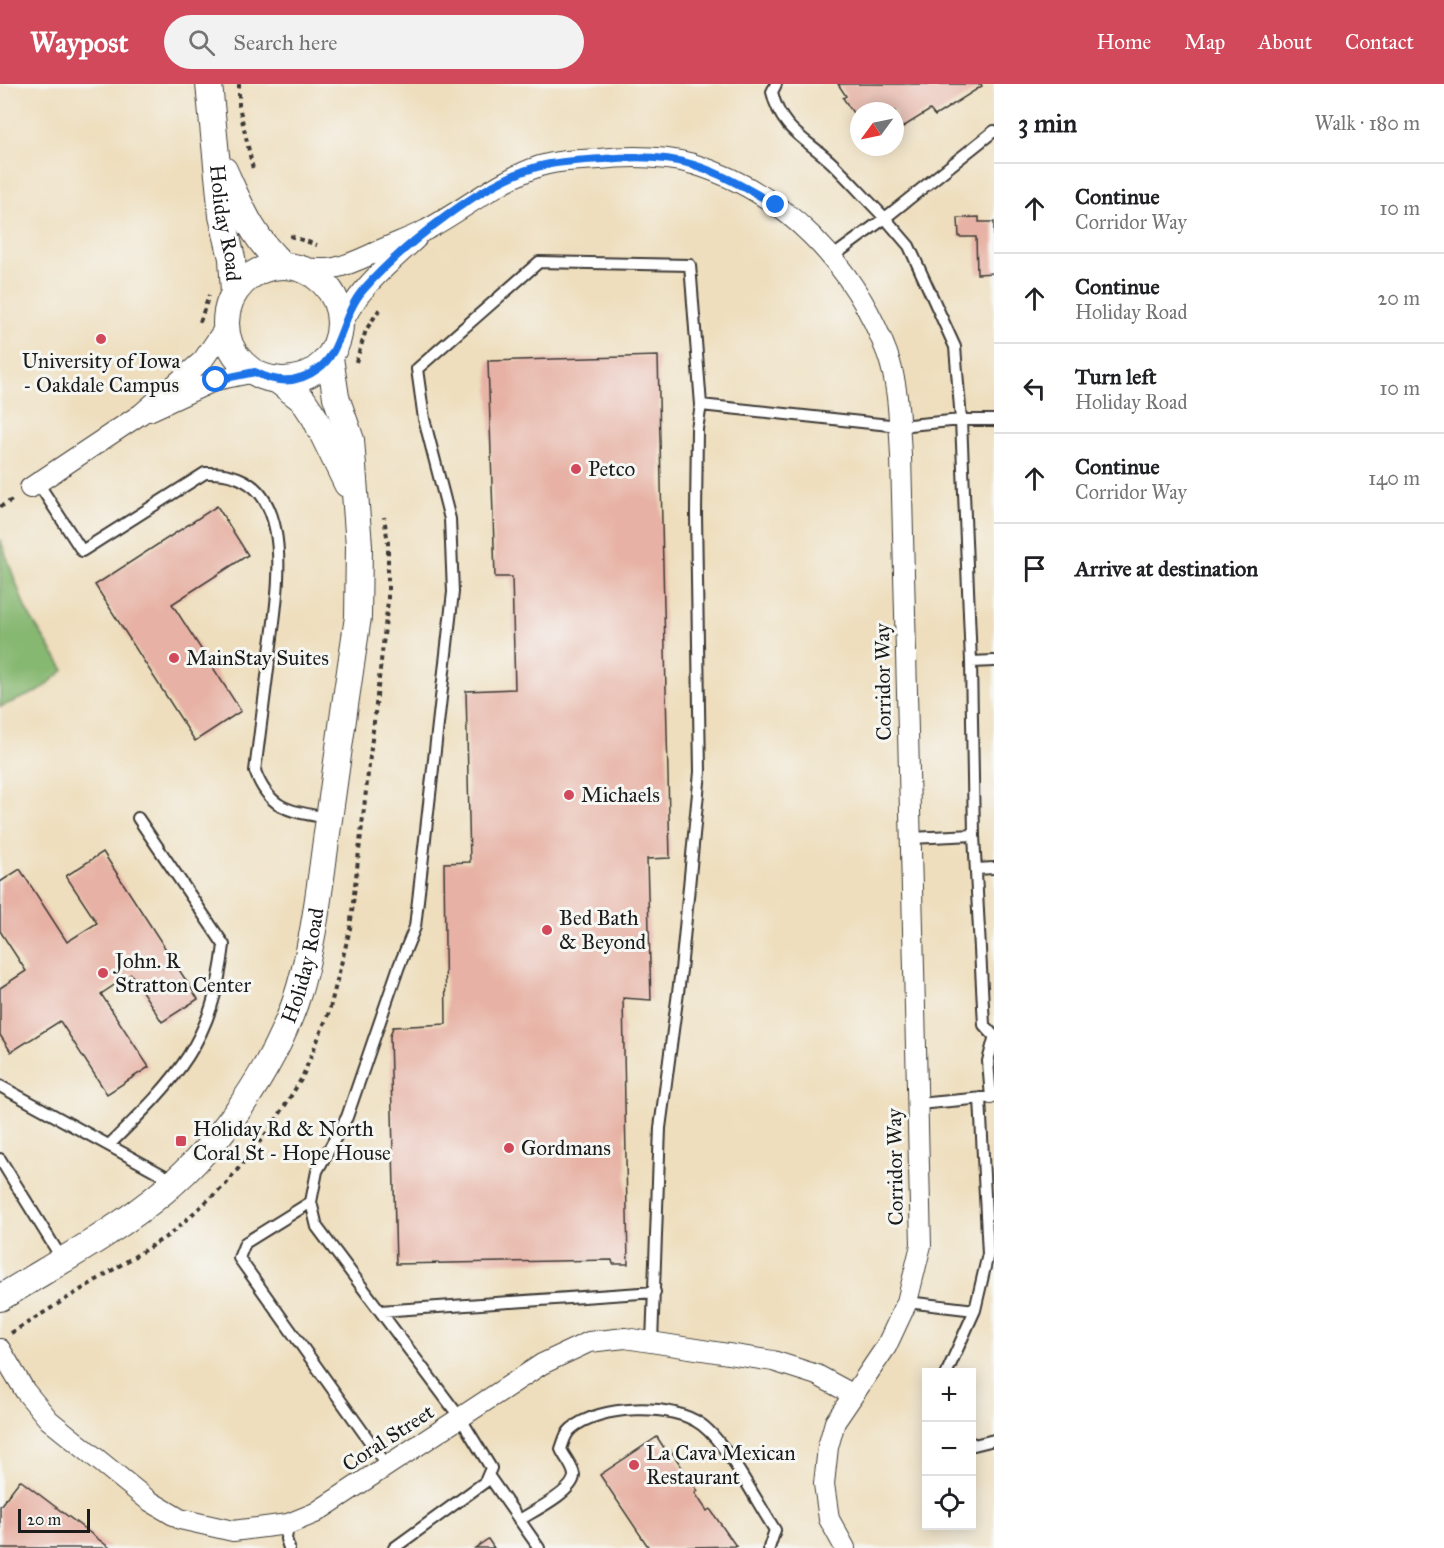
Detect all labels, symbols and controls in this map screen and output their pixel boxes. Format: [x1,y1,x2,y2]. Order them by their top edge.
search box [164,15,584,69]
text: Waypost [30,25,128,60]
icon: search [185,26,218,59]
text: Search here [233,29,337,56]
text: Home [1096,29,1151,55]
text: Map [1184,29,1225,55]
text: About [1258,29,1312,55]
text: Contact [1345,29,1414,55]
north arrow [850,102,904,156]
text: 3 min [1018,107,1077,139]
text: Walk · 180 m [1315,111,1420,135]
street label: Holiday Road [204,163,246,282]
text: Continue [1075,183,1160,210]
route end [762,191,788,217]
icon: ahead [1018,192,1051,225]
text: 10 m [1379,196,1420,220]
text: Corridor Way [1075,210,1187,234]
text: Continue [1075,273,1160,300]
icon: ahead [1018,282,1051,315]
text: 20 m [1377,286,1420,310]
text: Holiday Road [1075,300,1188,324]
marker: University of Iowa - Oakdale Campus [94,332,108,346]
place label: University of Iowa - Oakdale Campus [22,348,180,398]
text: Turn left [1075,363,1157,390]
route start [202,366,228,392]
icon: left [1018,372,1051,405]
text: 10 m [1379,376,1420,400]
text: Holiday Road [1075,390,1188,414]
text: Continue [1075,453,1160,480]
place label: Petco [588,456,636,482]
marker: Petco [569,462,583,476]
icon: ahead [1018,462,1051,495]
text: 140 m [1368,466,1420,490]
text: Corridor Way [1075,480,1187,504]
icon: arrive [1018,552,1051,585]
text: Arrive at destination [1075,555,1258,582]
street label: Corridor Way [869,622,897,741]
place label: MainStay Suites [186,645,329,671]
marker: MainStay Suites [167,651,181,665]
place label: Michaels [581,782,660,808]
marker: Michaels [562,788,576,802]
place label: Bed Bath & Beyond [559,905,647,955]
street label: Holiday Road [276,906,330,1027]
marker: Bed Bath & Beyond [540,923,554,937]
place label: John. R Stratton Center [113,948,251,998]
marker: John. R Stratton Center [96,966,110,980]
street label: Corridor Way [881,1107,909,1226]
place label: Holiday Rd & North Coral St - Hope House [193,1116,391,1166]
marker: Holiday Rd & North Coral St - Hope House [174,1134,188,1148]
place label: Gordmans [521,1135,611,1161]
marker: Gordmans [502,1141,516,1155]
map controls [922,1368,976,1530]
button: + [922,1368,976,1422]
street label: Coral Street [337,1398,439,1477]
button: − [922,1422,976,1476]
place label: La Cava Mexican Restaurant [646,1440,796,1490]
marker: La Cava Mexican Restaurant [627,1458,641,1472]
button: locate [922,1476,976,1530]
scale bar [18,1506,90,1534]
text: 20 m [27,1510,61,1529]

